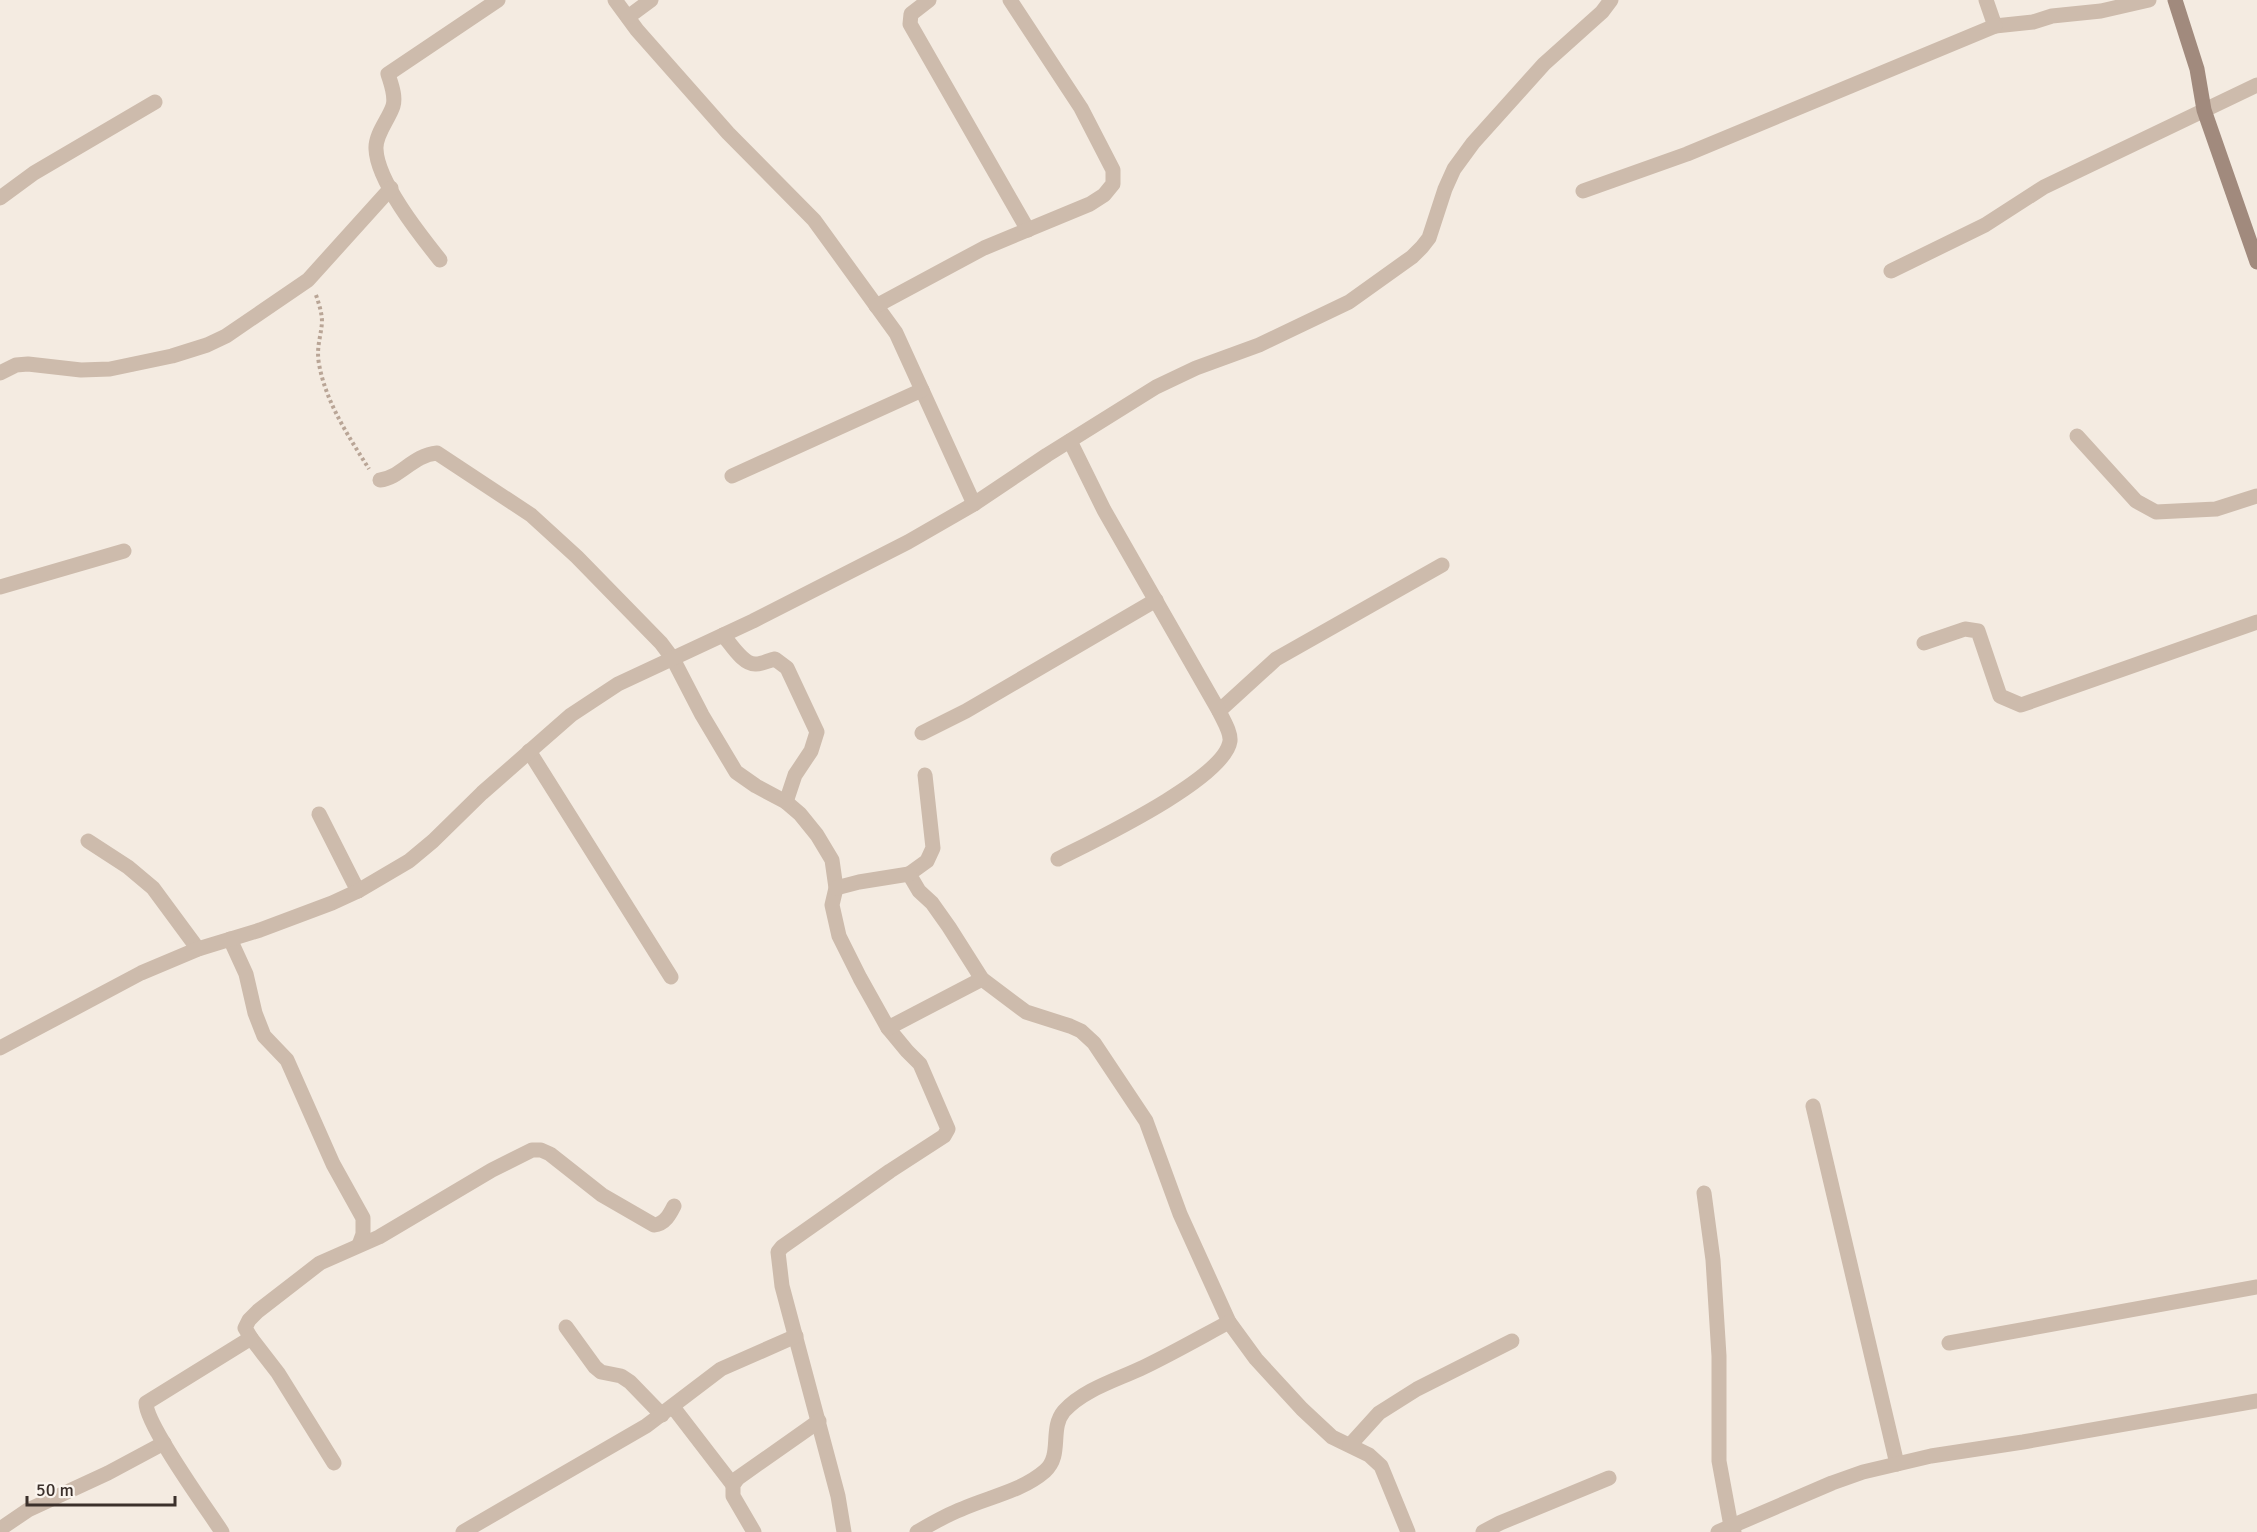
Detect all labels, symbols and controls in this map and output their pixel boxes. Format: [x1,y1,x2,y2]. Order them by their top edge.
scale bar [27,1469,176,1507]
text: 50 m [36,1479,74,1501]

